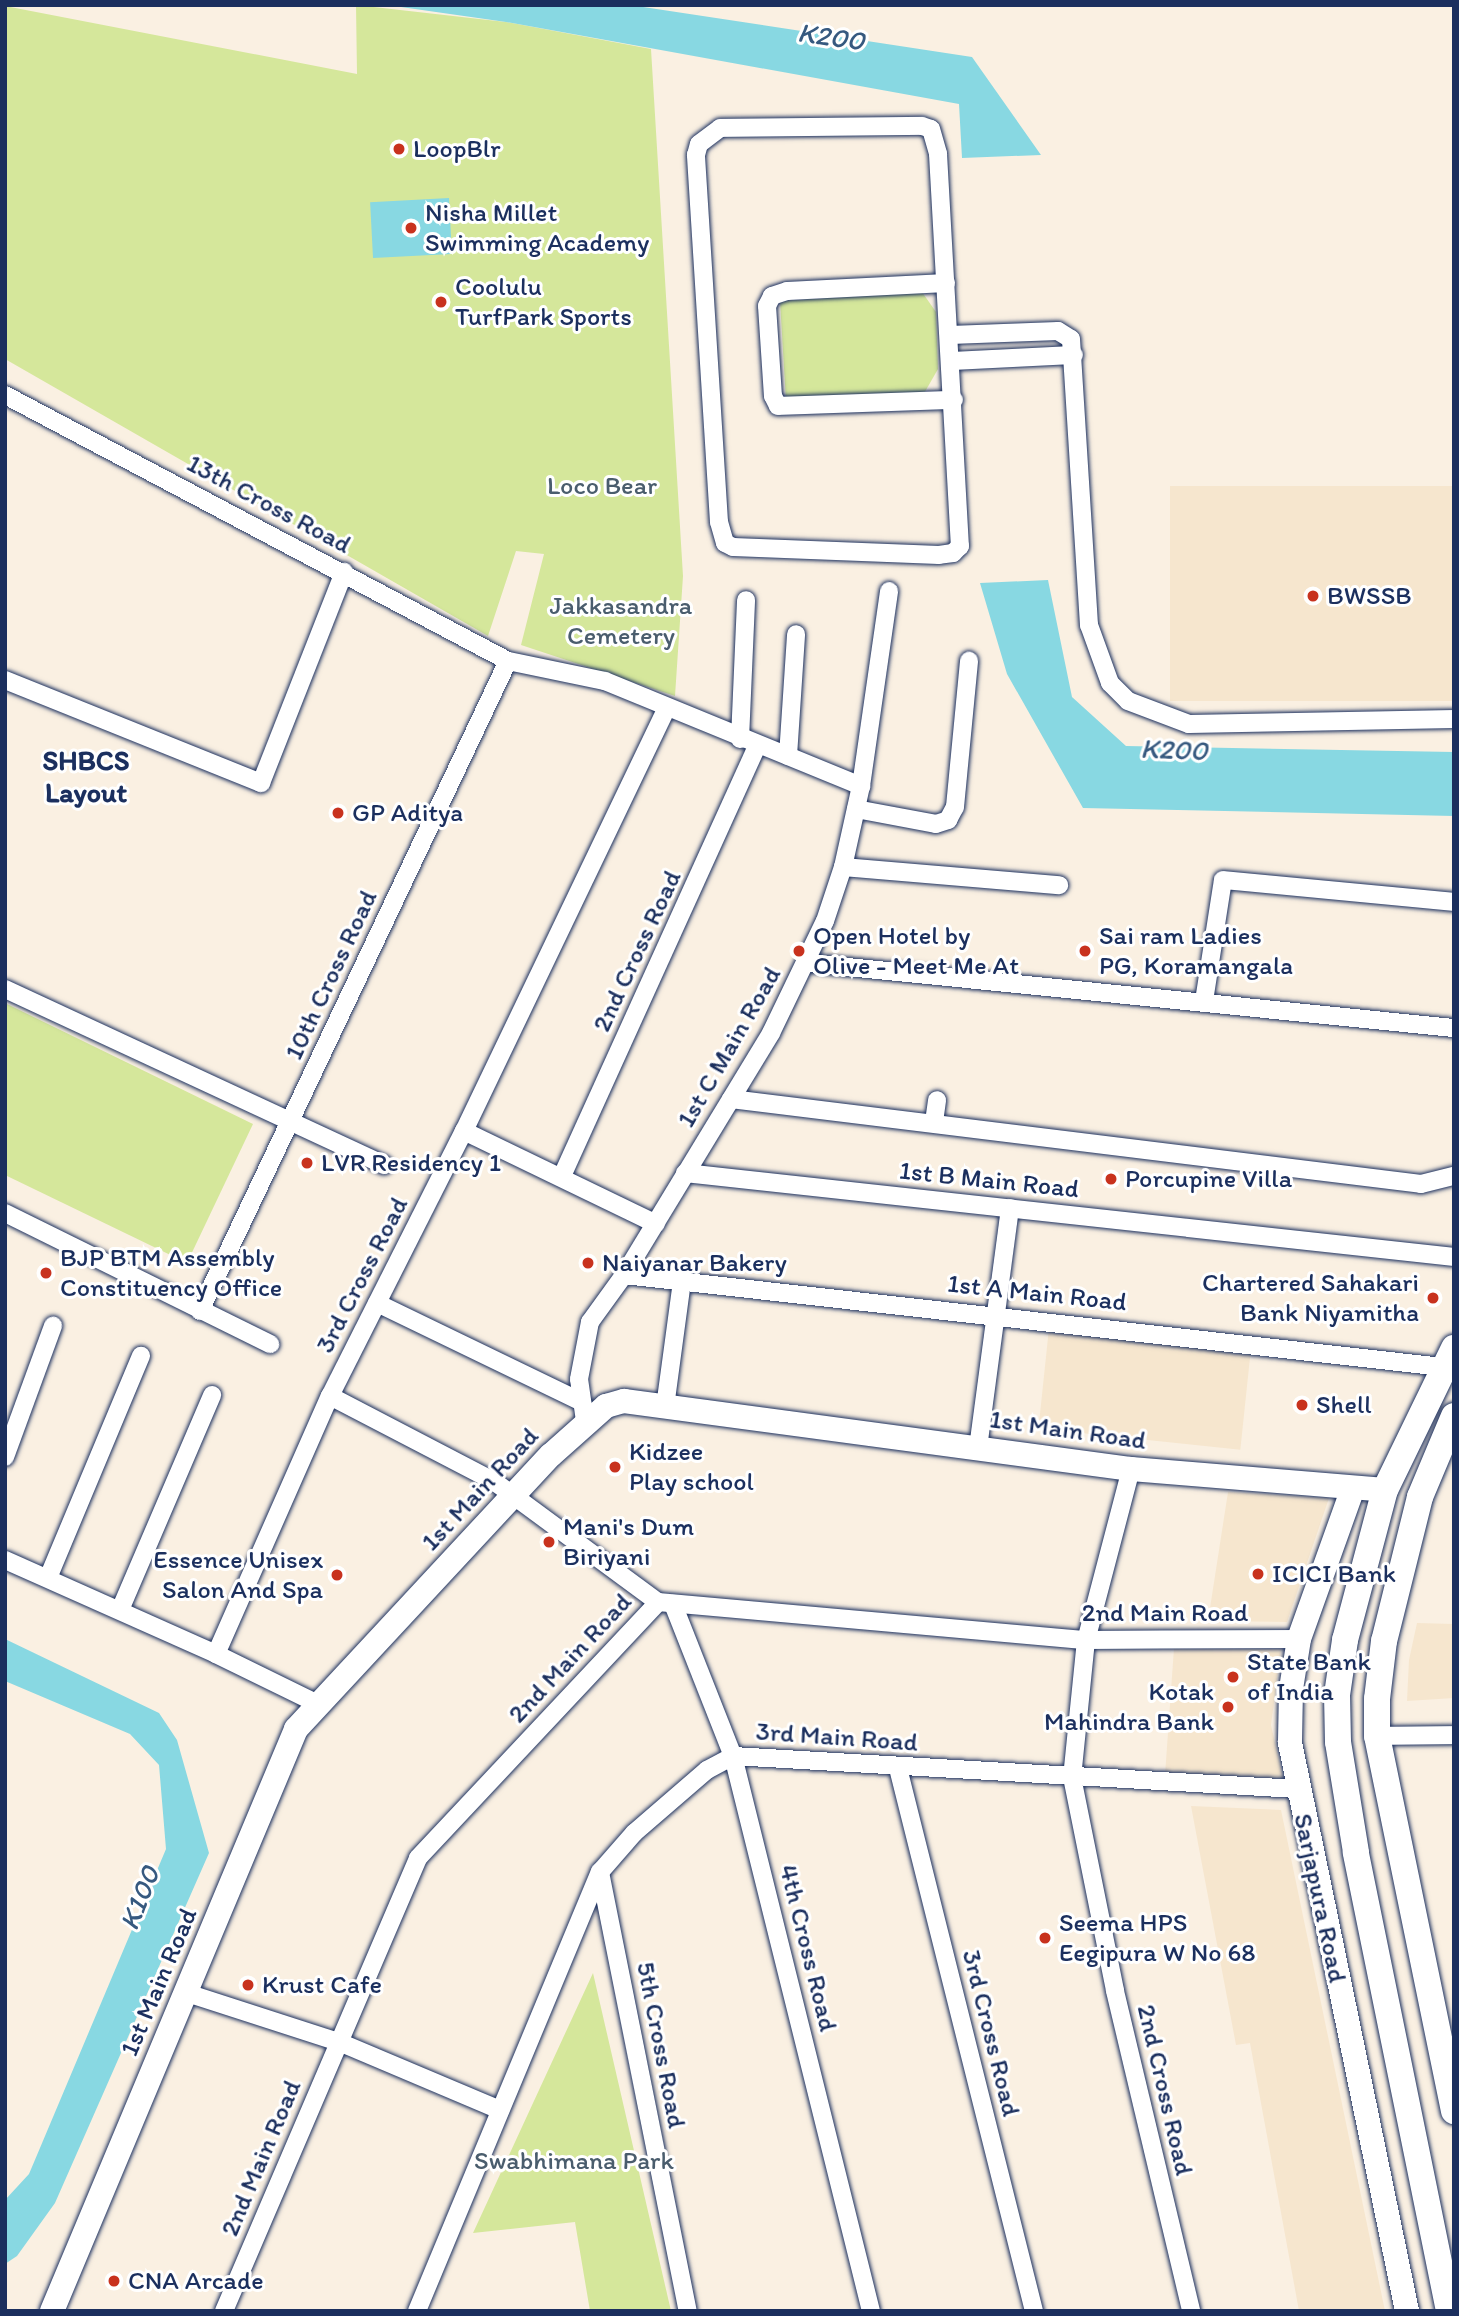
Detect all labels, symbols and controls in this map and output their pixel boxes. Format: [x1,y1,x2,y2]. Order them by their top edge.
water label: K200 [795,15,867,57]
place label: LoopBlr [413,133,501,165]
marker: LoopBlr [391,141,407,157]
place label: Nisha Millet Swimming Academy [425,197,650,258]
marker: Nisha Millet Swimming Academy [403,220,419,236]
place label: Coolulu TurfPark Sports [455,271,632,332]
marker: Coolulu TurfPark Sports [433,294,449,310]
street label: 13th Cross Road [182,448,356,560]
park label: Loco Bear [547,470,657,502]
place label: BWSSB [1327,580,1412,612]
marker: BWSSB [1305,588,1321,604]
park label: Jakkasandra Cemetery [550,590,692,652]
water label: K200 [1140,731,1208,767]
district label: SHBCS Layout [42,743,130,809]
place label: GP Aditya [352,797,463,829]
marker: GP Aditya [330,805,346,821]
street label: 2nd Cross Road [586,866,688,1036]
street label: 10th Cross Road [278,886,384,1064]
place label: Open Hotel by Olive - Meet Me At [813,920,1018,982]
place label: Sai ram Ladies PG, Koramangala [1099,920,1293,982]
marker: Open Hotel by Olive - Meet Me At [791,943,807,959]
marker: Sai ram Ladies PG, Koramangala [1077,943,1093,959]
street label: 1st C Main Road [671,962,787,1132]
place label: LVR Residency 1 [321,1147,501,1179]
marker: LVR Residency 1 [299,1155,315,1171]
street label: 1st B Main Road [898,1155,1080,1205]
place label: Porcupine Villa [1125,1163,1292,1195]
marker: Porcupine Villa [1103,1171,1119,1187]
street label: 3rd Cross Road [310,1192,414,1358]
place label: BJP BTM Assembly Constituency Office [60,1242,282,1304]
place label: Naiyanar Bakery [602,1247,787,1279]
marker: Naiyanar Bakery [580,1255,596,1271]
marker: BJP BTM Assembly Constituency Office [38,1265,54,1281]
place label: Chartered Sahakari Bank Niyamitha [1202,1267,1419,1328]
street label: 1st A Main Road [946,1268,1128,1318]
marker: Chartered Sahakari Bank Niyamitha [1425,1290,1441,1306]
place label: Shell [1316,1389,1372,1421]
marker: Shell [1294,1397,1310,1413]
street label: 1st Main Road [988,1404,1148,1456]
street label: 1st Main Road [415,1421,545,1557]
place label: Kidzee Play school [629,1436,754,1498]
marker: Kidzee Play school [607,1459,623,1475]
place label: Mani's Dum Biriyani [563,1511,694,1572]
marker: Mani's Dum Biriyani [541,1534,557,1550]
place label: Essence Unisex Salon And Spa [153,1544,323,1606]
place label: ICICI Bank [1272,1558,1396,1590]
marker: ICICI Bank [1250,1566,1266,1582]
marker: Essence Unisex Salon And Spa [329,1567,345,1583]
street label: 2nd Main Road [502,1587,638,1729]
street label: 2nd Main Road [1082,1597,1248,1629]
place label: State Bank of India [1247,1646,1371,1708]
marker: State Bank of India [1225,1669,1241,1685]
place label: Kotak Mahindra Bank [1043,1676,1214,1738]
marker: Kotak Mahindra Bank [1220,1699,1236,1715]
street label: 3rd Main Road [755,1716,919,1758]
street label: Sarjapura Road [1287,1811,1353,1985]
water label: K100 [112,1861,166,1935]
street label: 4th Cross Road [772,1862,844,2034]
street label: 1st Main Road [114,1904,204,2060]
place label: Seema HPS Eegipura W No 68 [1059,1907,1256,1968]
marker: Seema HPS Eegipura W No 68 [1037,1930,1053,1946]
street label: 3rd Cross Road [955,1947,1027,2119]
street label: 5th Cross Road [630,1960,692,2130]
place label: Krust Cafe [262,1969,382,2001]
marker: Krust Cafe [240,1977,256,1993]
street label: 2nd Cross Road [1130,2002,1200,2178]
street label: 2nd Main Road [214,2076,308,2240]
park label: Swabhimana Park [474,2145,674,2177]
place label: CNA Arcade [128,2265,264,2297]
marker: CNA Arcade [106,2273,122,2289]

